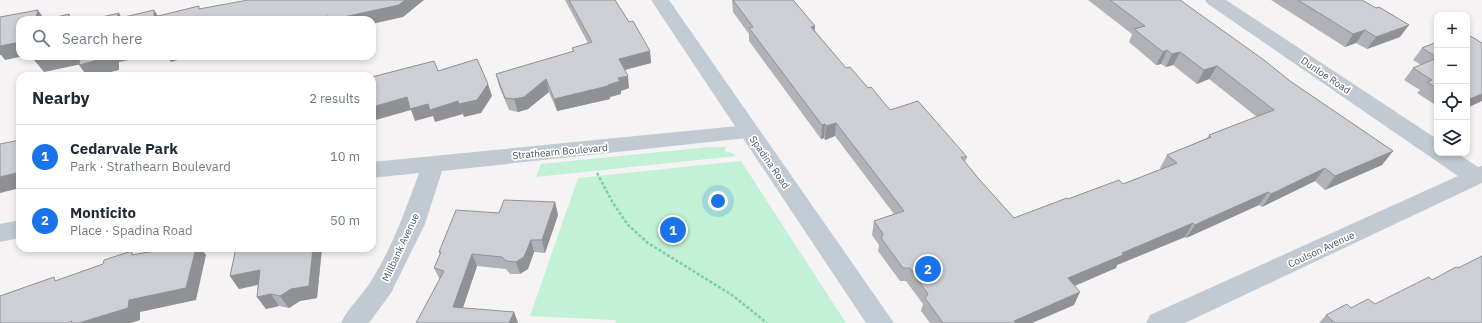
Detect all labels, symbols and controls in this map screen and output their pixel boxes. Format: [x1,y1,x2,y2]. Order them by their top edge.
map controls [1434,12,1470,156]
button: + [1434,12,1470,48]
search box [16,16,376,60]
icon: search [30,27,52,49]
text: Search here [62,29,142,48]
button: − [1434,48,1470,84]
street label: Dunloe Road [1298,54,1353,97]
button: locate [1434,84,1470,120]
text: Nearby [32,87,90,109]
text: 2 results [309,90,360,107]
button: layers [1434,120,1470,156]
street label: Spadina Road [747,133,793,191]
text: Cedarvale Park [70,139,178,158]
street label: Strathearn Boulevard [512,141,608,162]
text: 1 [41,148,49,165]
text: 10 m [330,148,360,165]
text: Park · Strathearn Boulevard [70,158,231,175]
your location [708,191,728,211]
text: Monticito [70,203,136,222]
street label: Millbank Avenue [379,211,422,283]
text: 2 [41,212,49,229]
text: 50 m [330,212,360,229]
pin: 1 [660,215,686,245]
text: Place · Spadina Road [70,222,192,239]
street label: Coulson Avenue [1286,228,1357,271]
pin: 2 [915,254,941,284]

